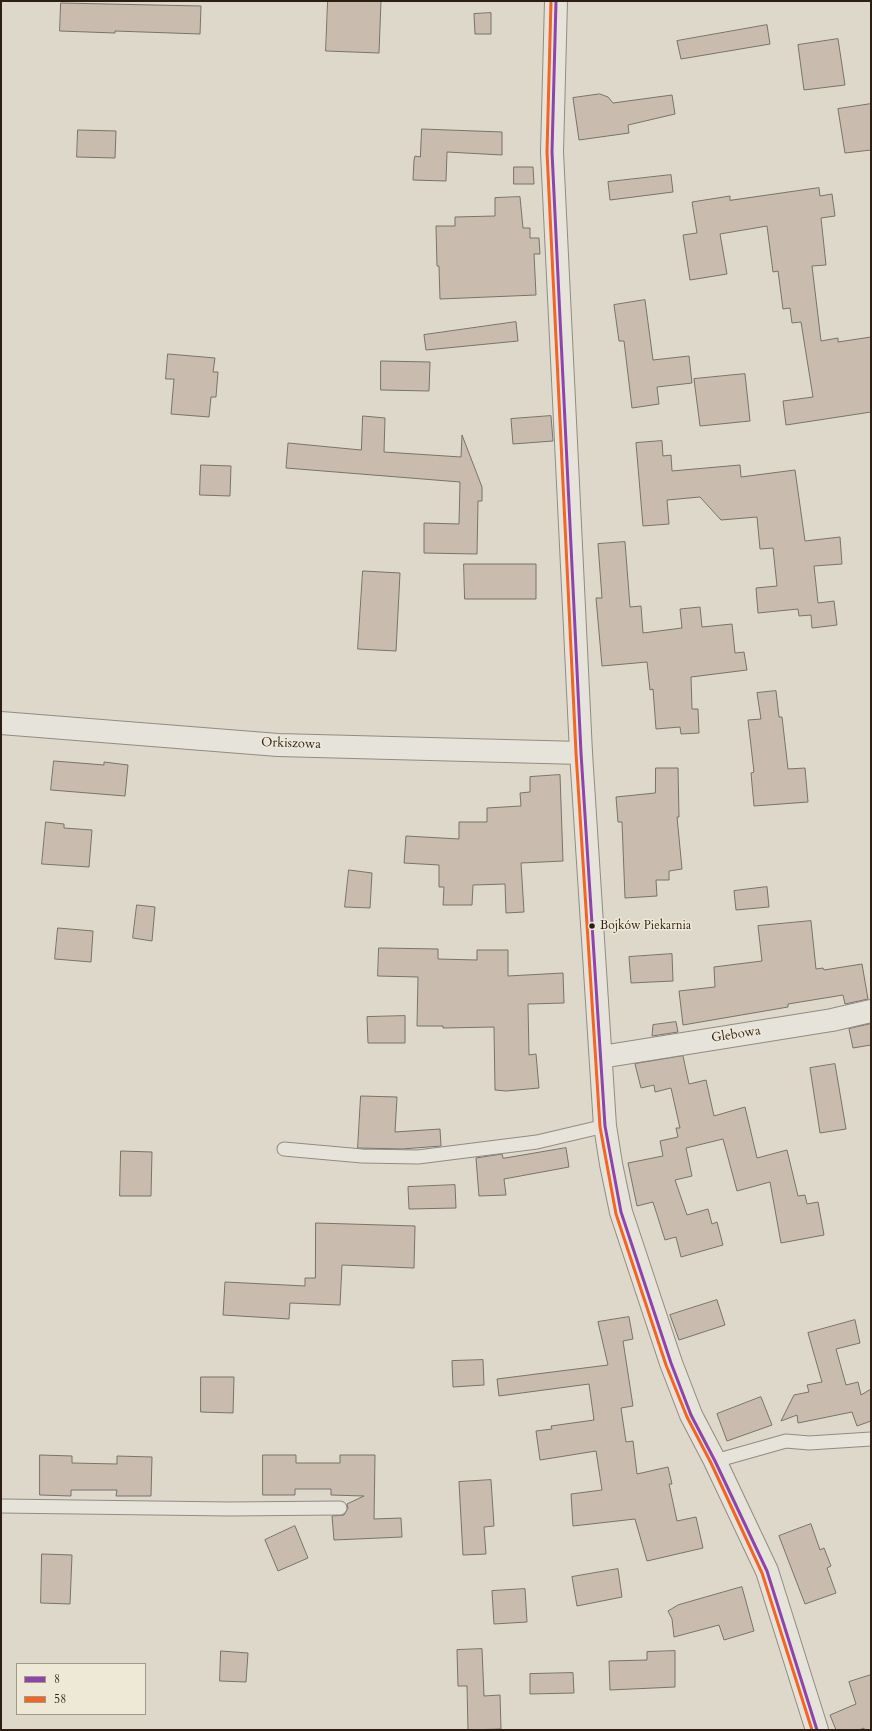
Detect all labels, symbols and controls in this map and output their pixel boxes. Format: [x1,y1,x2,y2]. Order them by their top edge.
street label: Orkiszowa [261,735,321,753]
place label: Bojków Piekarnia [600,919,691,933]
marker: Bojków Piekarnia [587,921,597,931]
street label: Glebowa [710,1023,762,1047]
legend [16,1663,146,1715]
text: 8 [54,1671,60,1687]
text: 58 [54,1691,66,1707]

